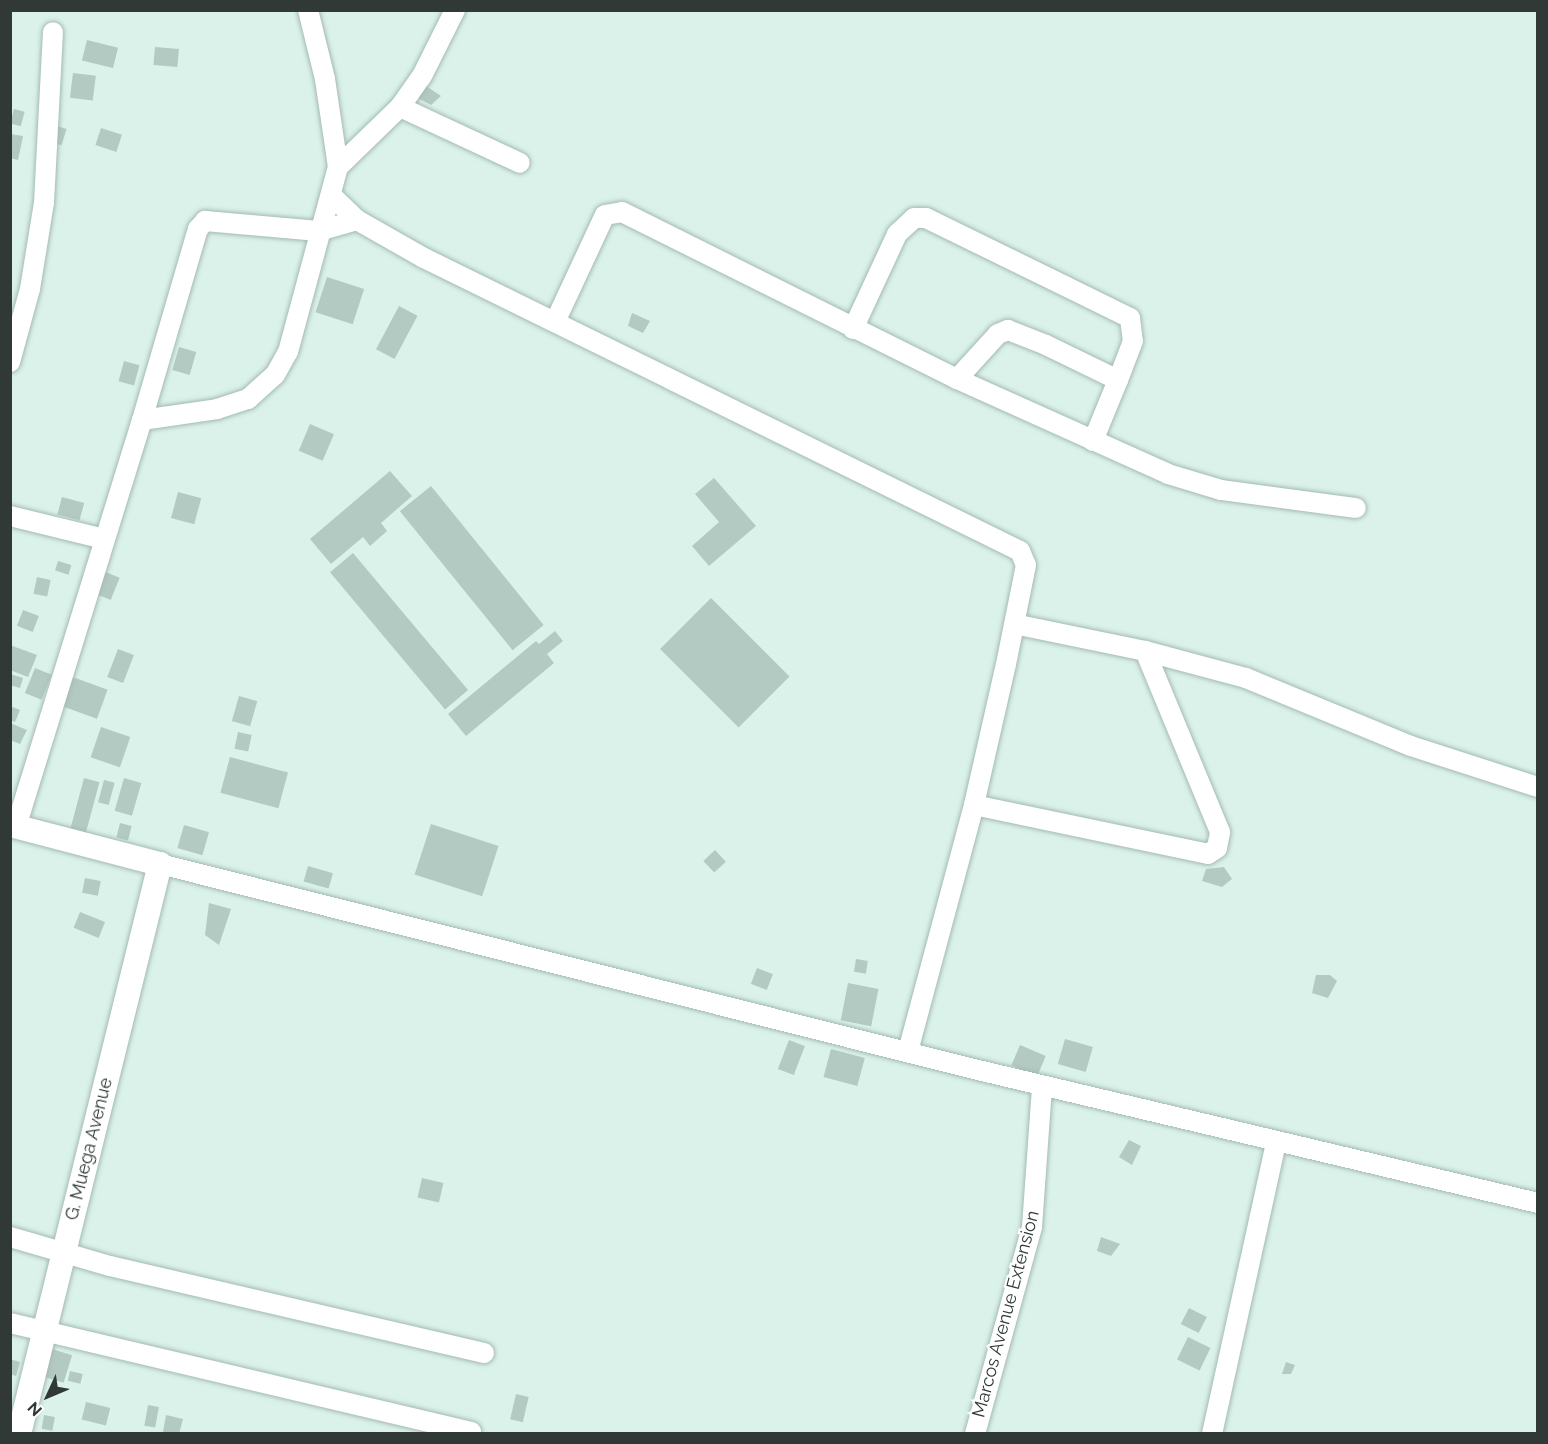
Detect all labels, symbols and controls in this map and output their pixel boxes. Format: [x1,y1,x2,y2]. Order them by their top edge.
street label: G. Muega Avenue [61,1075,117,1223]
street label: Marcos Avenue Extension [968,1208,1044,1420]
north arrow [18,1366,78,1426]
text: N [24,1398,46,1420]

